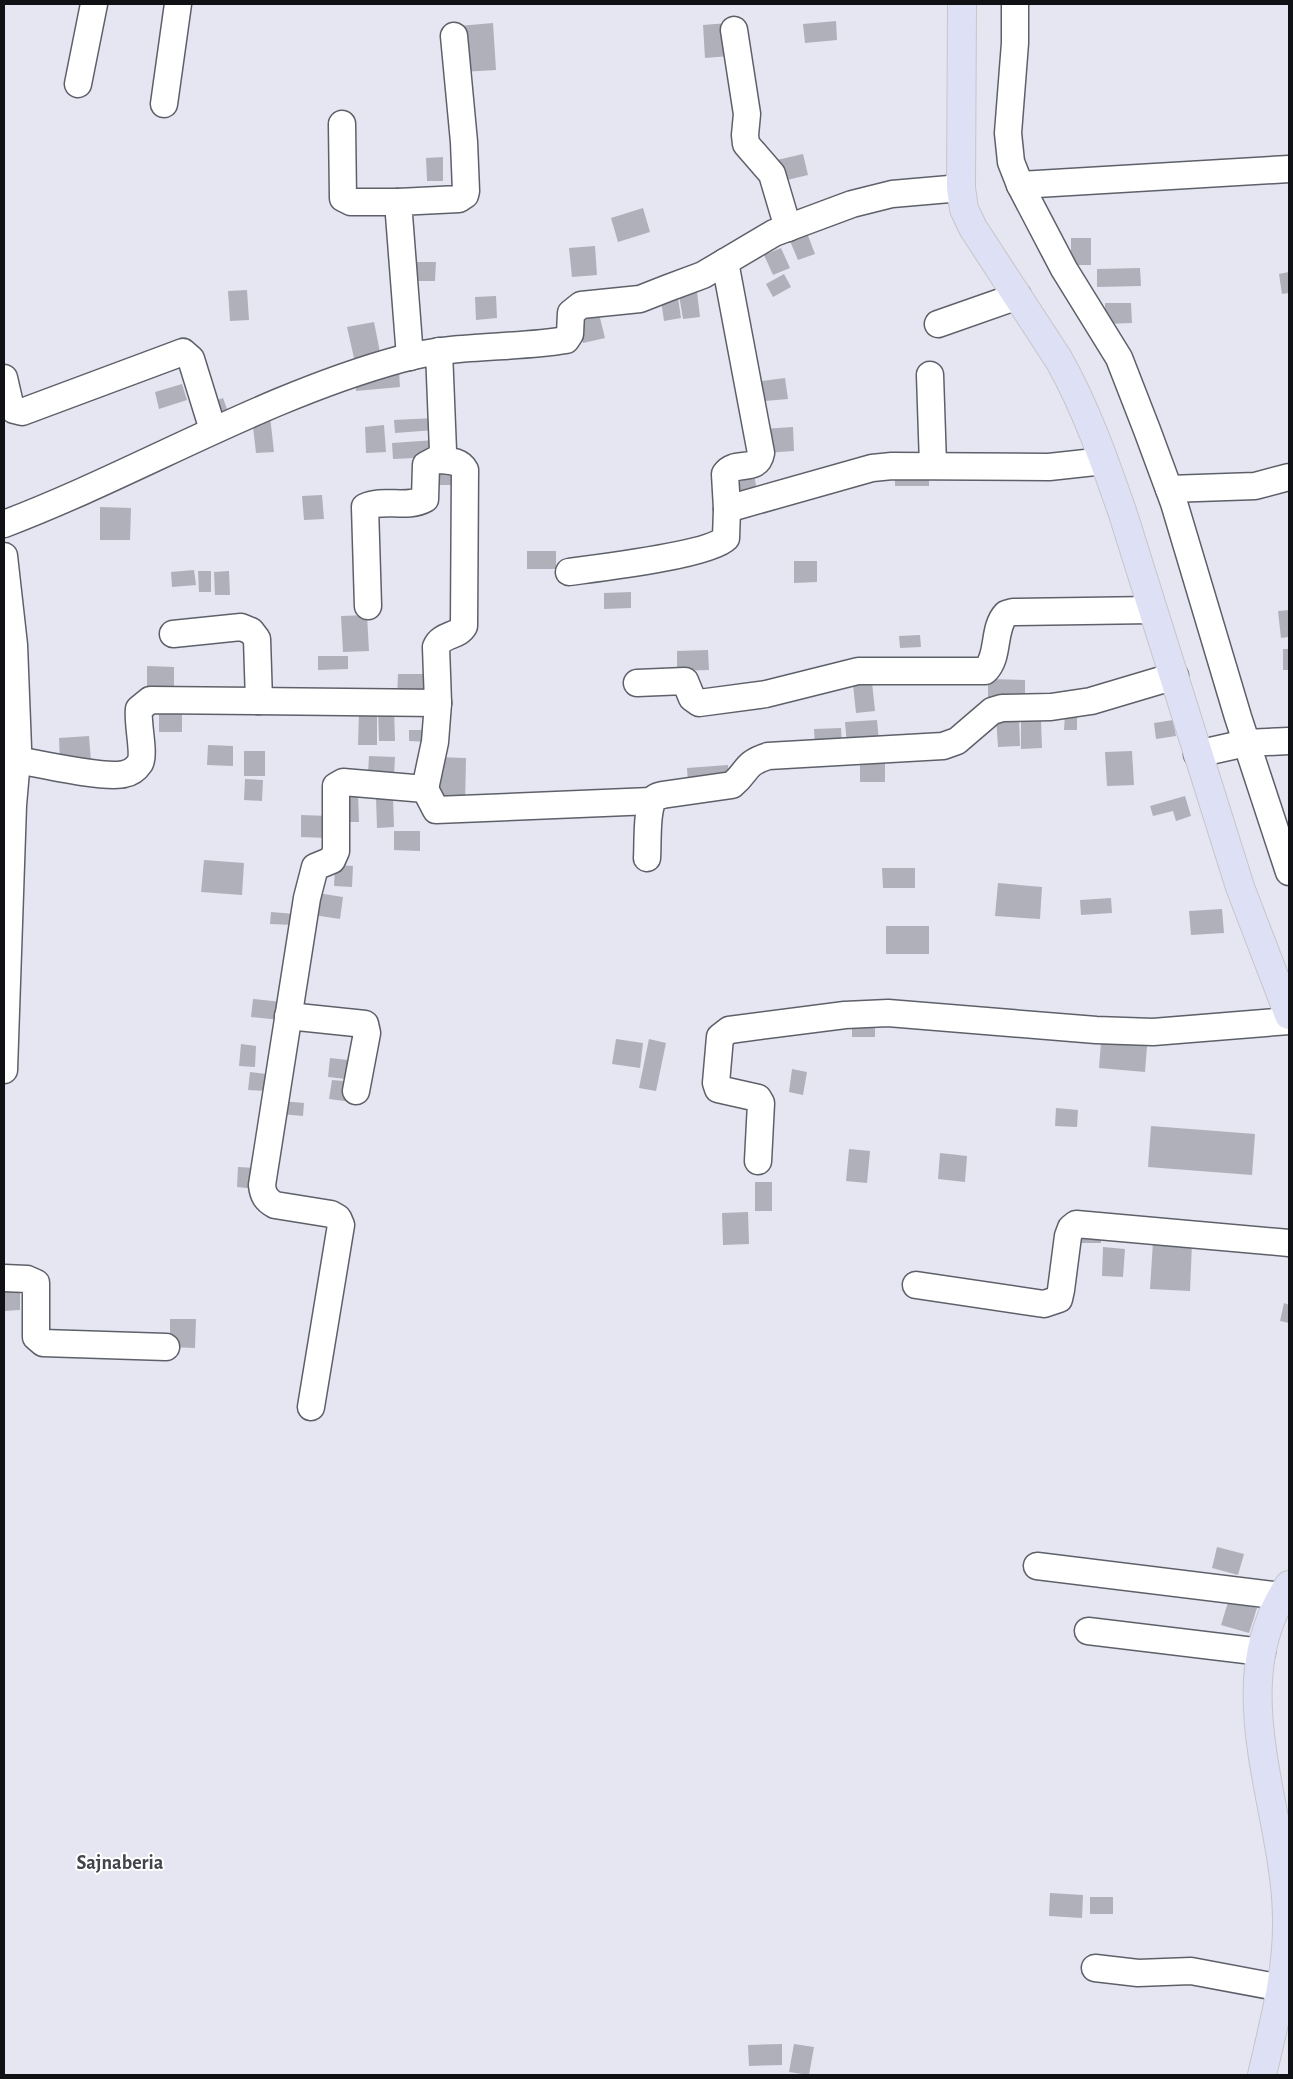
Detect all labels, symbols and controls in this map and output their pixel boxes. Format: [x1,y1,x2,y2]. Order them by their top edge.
district label: Sajnaberia [77,1853,164,1873]

